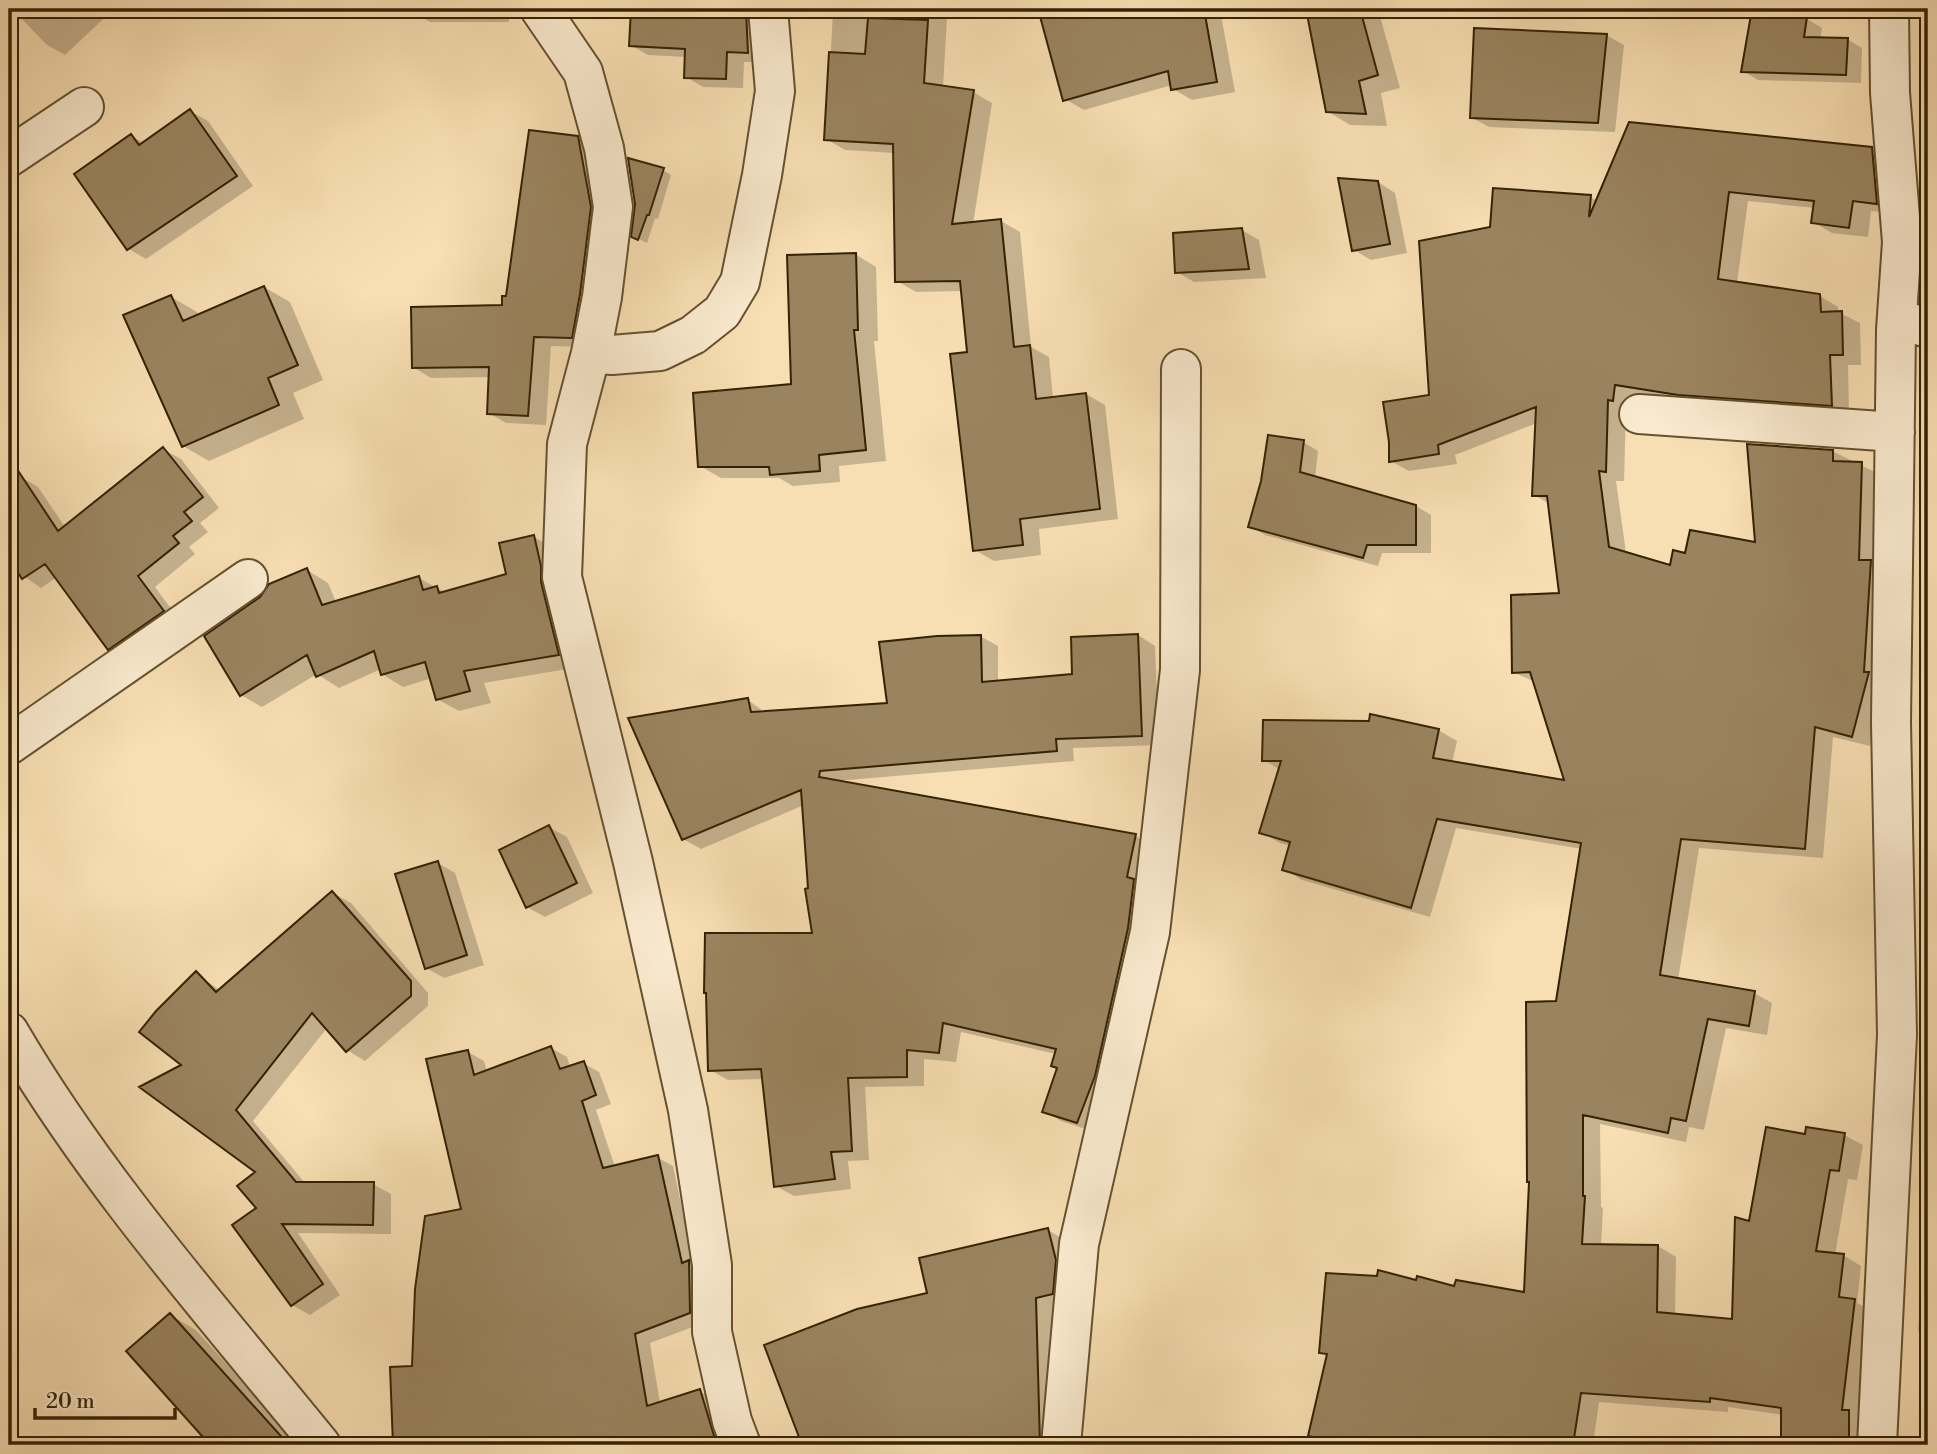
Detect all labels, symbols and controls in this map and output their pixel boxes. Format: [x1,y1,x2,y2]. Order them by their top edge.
scale bar [35,1377,175,1421]
text: 20 m [46,1389,95,1415]

